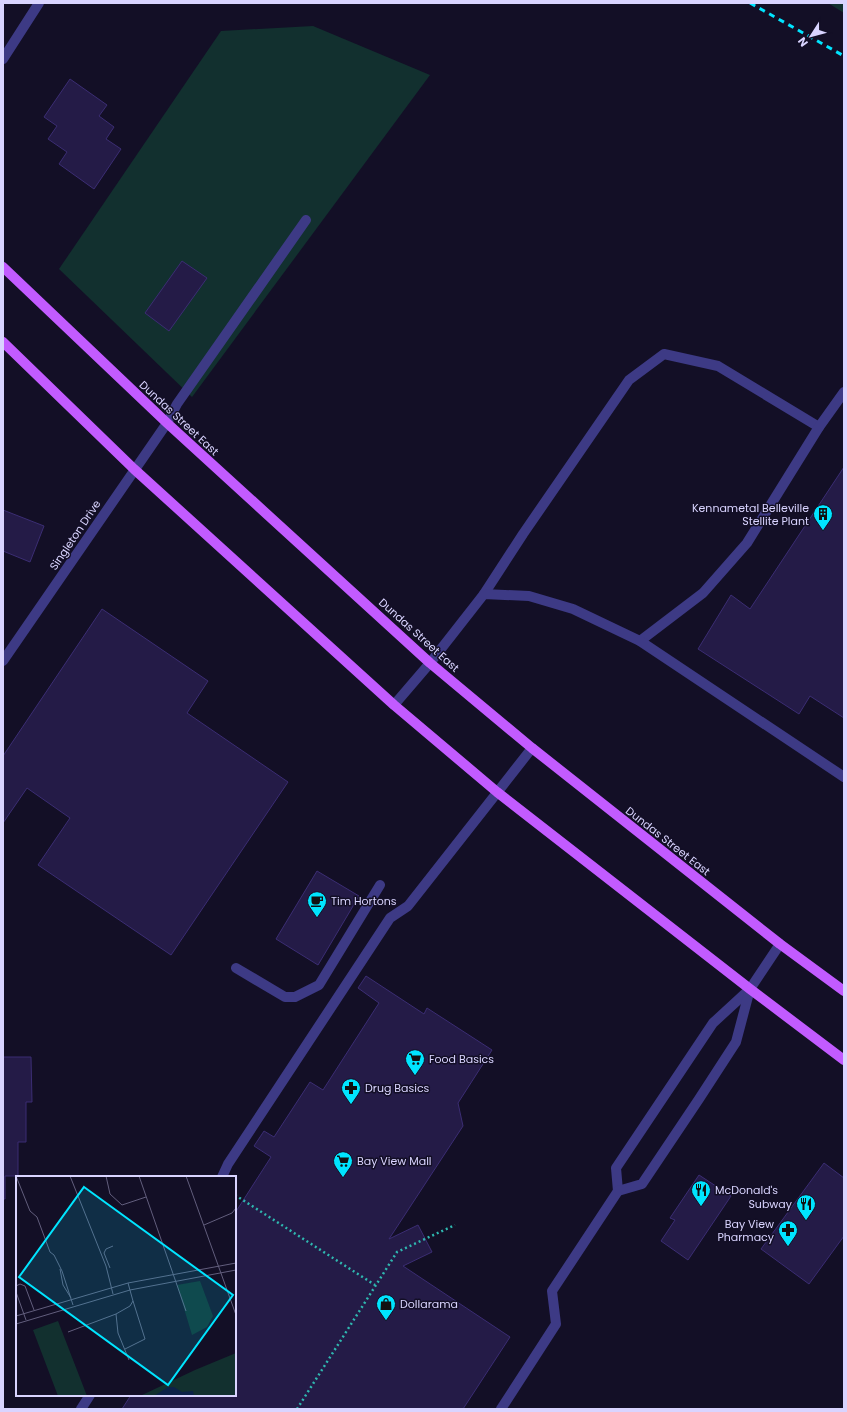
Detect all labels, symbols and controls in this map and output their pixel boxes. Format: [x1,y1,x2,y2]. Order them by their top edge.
north arrow [791,16,831,56]
text: N [794,34,812,50]
street label: Dundas Street East [136,377,222,459]
street label: Singleton Drive [46,496,105,573]
place label: Kennametal Belleville Stellite Plant [692,500,809,529]
building icon: Kennametal Belleville Stellite Plant [812,503,834,531]
street label: Dundas Street East [375,594,463,676]
street label: Dundas Street East [622,803,714,879]
cafe icon: Tim Hortons [306,890,328,918]
place label: Tim Hortons [331,893,397,909]
supermarket icon: Food Basics [404,1048,426,1076]
place label: Food Basics [429,1051,494,1067]
pharmacy icon: Drug Basics [340,1077,362,1105]
place label: Drug Basics [365,1080,430,1096]
supermarket icon: Bay View Mall [332,1150,354,1178]
place label: Bay View Mall [357,1153,432,1169]
inset map [16,1176,236,1396]
restaurant icon: McDonald's [690,1179,712,1207]
place label: McDonald's [715,1182,778,1198]
restaurant icon: Subway [795,1193,817,1221]
place label: Subway [748,1196,793,1212]
place label: Bay View Pharmacy [717,1216,775,1245]
pharmacy icon: Bay View Pharmacy [777,1219,799,1247]
shop icon: Dollarama [375,1293,397,1321]
place label: Dollarama [400,1296,458,1312]

